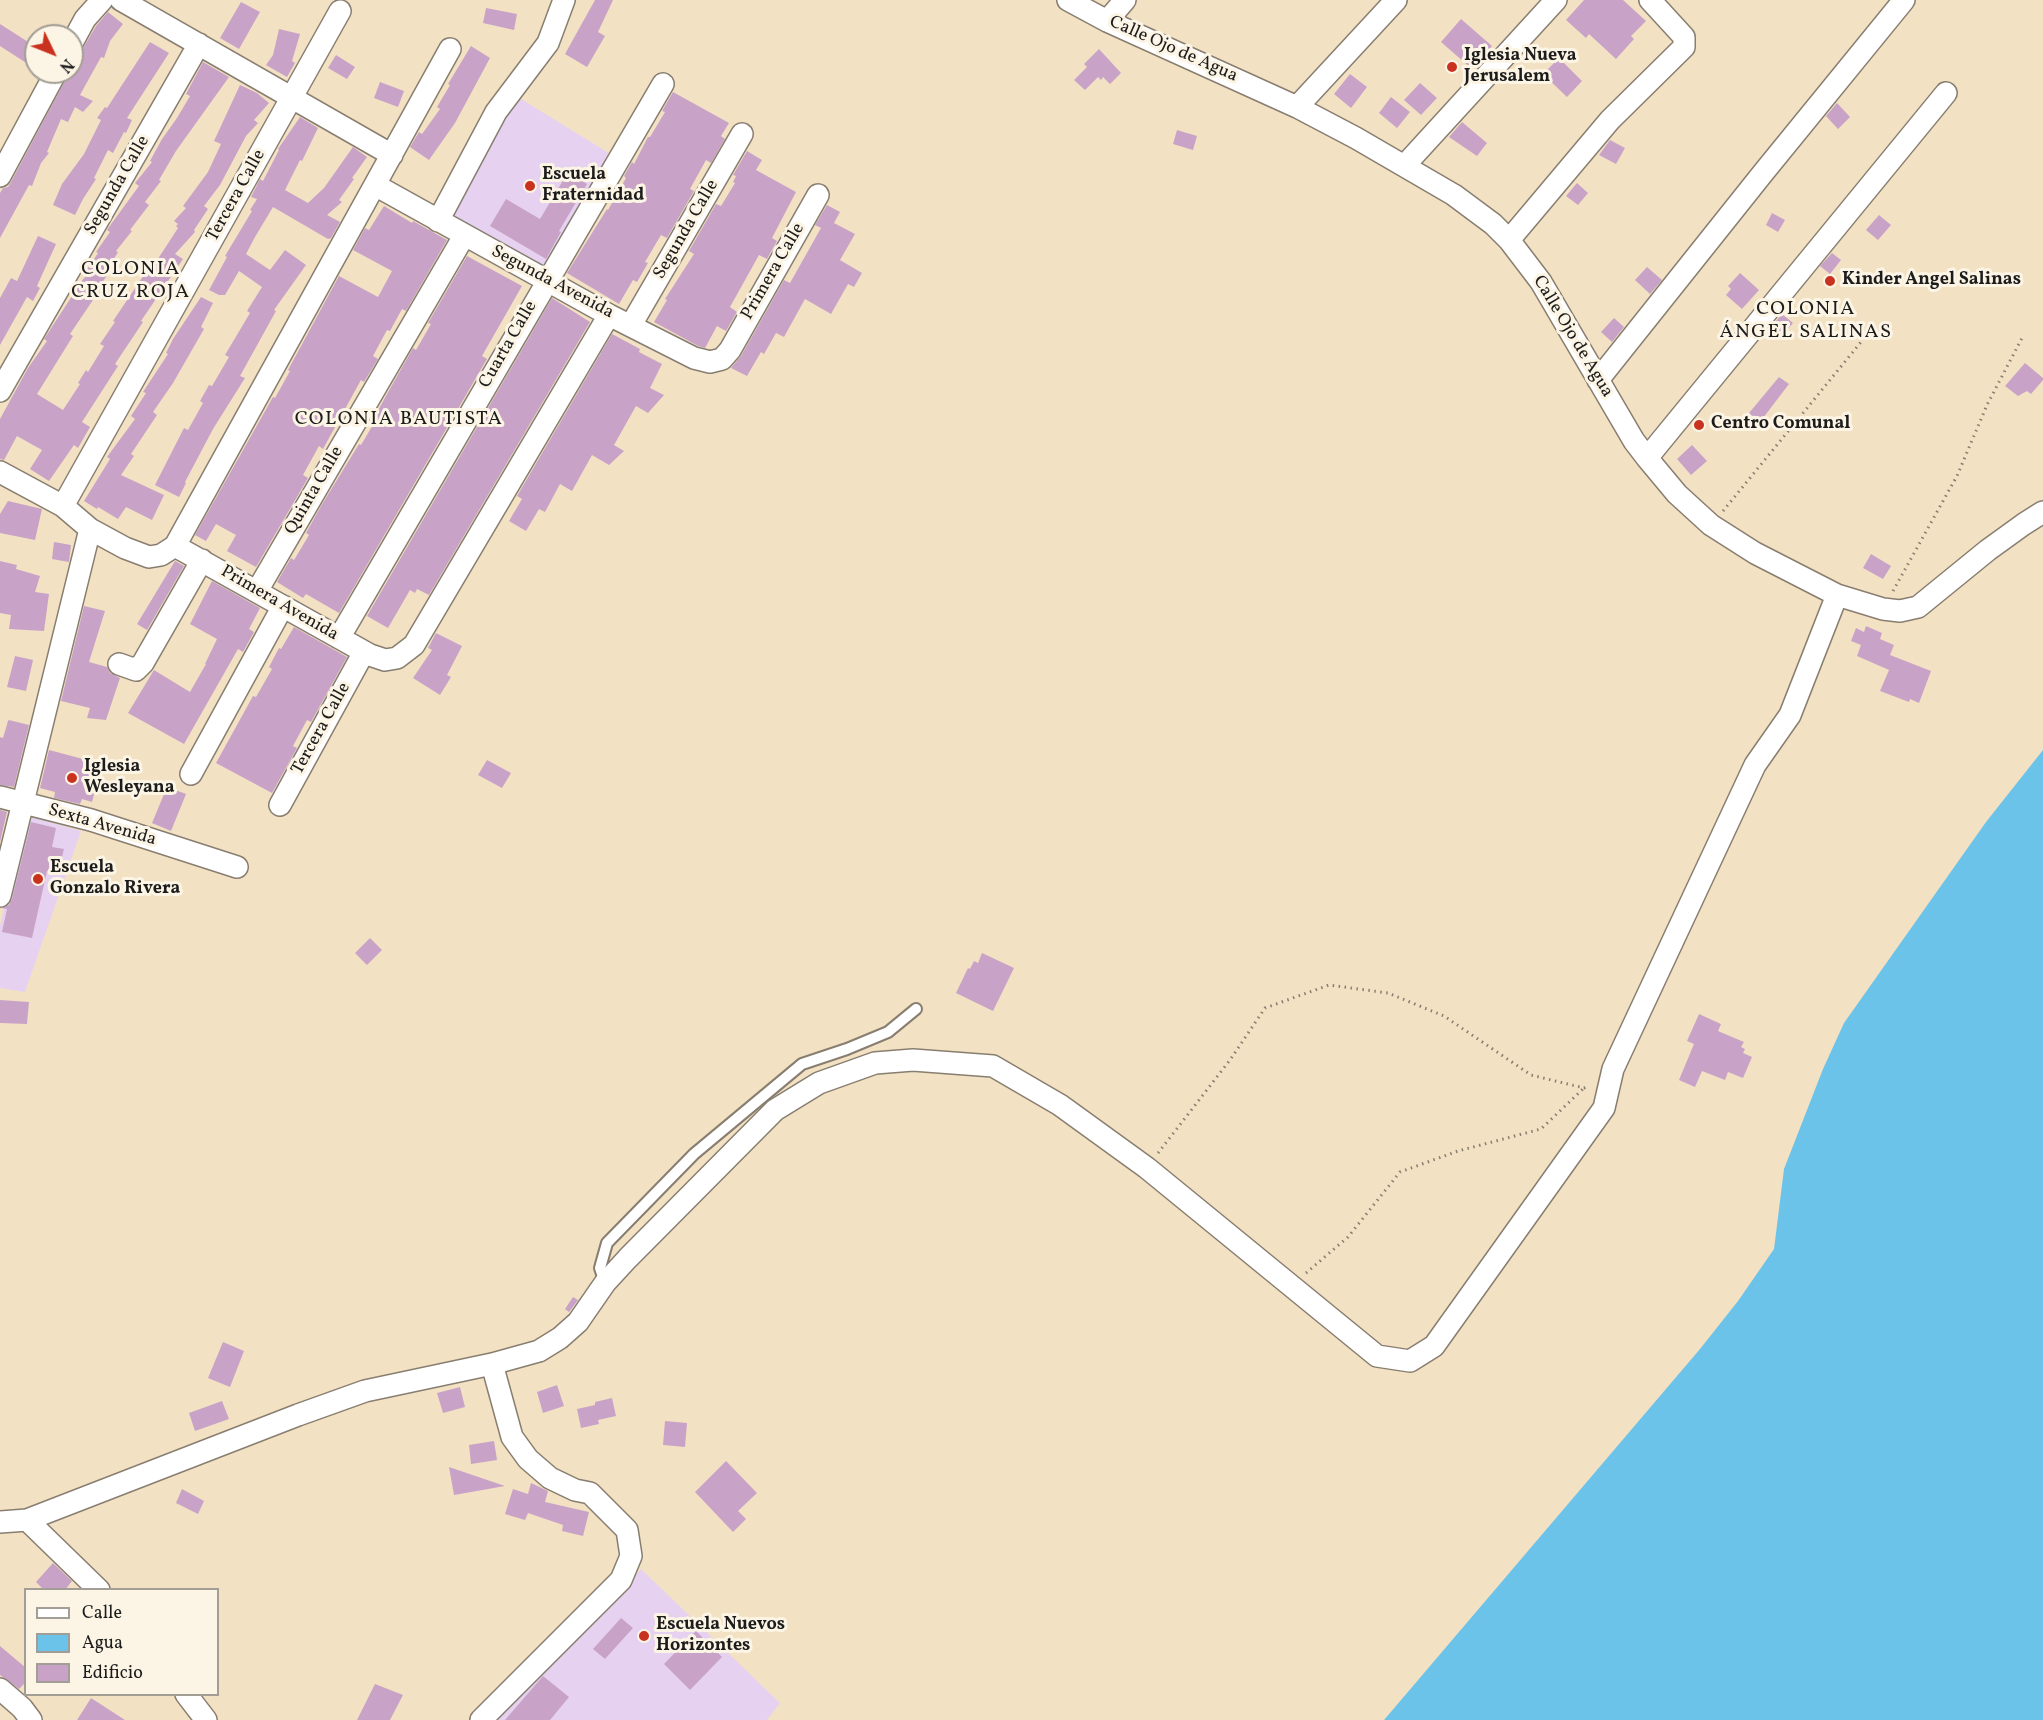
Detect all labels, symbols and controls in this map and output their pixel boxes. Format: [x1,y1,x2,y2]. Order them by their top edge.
street label: Calle Ojo de Agua [1105,12,1241,88]
north arrow [24,24,84,84]
place label: Iglesia Nueva Jerusalem [1464,46,1577,88]
text: N [54,53,78,77]
marker: Iglesia Nueva Jerusalem [1445,60,1459,74]
street label: Segunda Calle [81,132,155,240]
street label: Tercera Calle [203,146,271,246]
place label: Escuela Fraternidad [542,165,644,207]
street label: Segunda Calle [650,176,724,284]
marker: Escuela Fraternidad [523,179,537,193]
street label: Primera Calle [738,220,810,324]
street label: Segunda Avenida [487,242,617,324]
district label: COLONIA CRUZ ROJA [71,258,191,305]
place label: Kinder Angel Salinas [1842,270,2021,292]
street label: Calle Ojo de Agua [1527,272,1617,402]
marker: Kinder Angel Salinas [1823,274,1837,288]
street label: Cuarta Calle [475,297,543,393]
district label: COLONIA ÁNGEL SALINAS [1719,298,1893,345]
district label: COLONIA BAUTISTA [295,408,503,432]
place label: Centro Comunal [1711,414,1850,436]
marker: Centro Comunal [1692,418,1706,432]
street label: Quinta Calle [281,443,349,539]
street label: Primera Avenida [216,561,342,647]
street label: Tercera Calle [288,679,356,779]
place label: Iglesia Wesleyana [84,757,175,800]
marker: Iglesia Wesleyana [65,771,79,785]
street label: Sexta Avenida [45,800,159,852]
place label: Escuela Gonzalo Rivera [50,858,180,900]
marker: Escuela Gonzalo Rivera [31,872,45,886]
legend [24,1588,219,1696]
text: Calle [82,1601,122,1626]
place label: Escuela Nuevos Horizontes [656,1615,785,1658]
marker: Escuela Nuevos Horizontes [637,1629,651,1643]
text: Agua [82,1631,123,1656]
text: Edificio [82,1661,143,1686]

